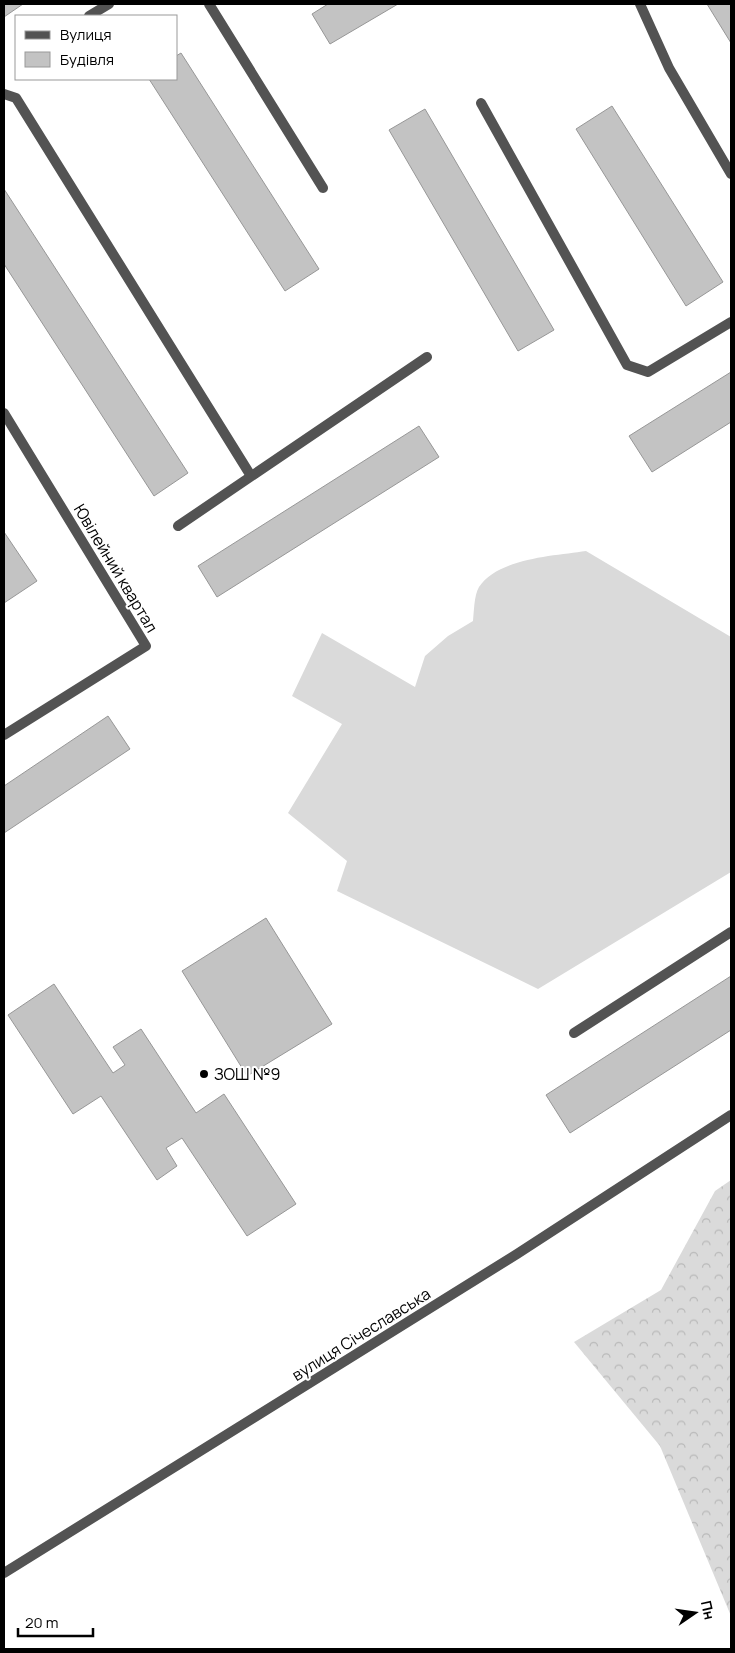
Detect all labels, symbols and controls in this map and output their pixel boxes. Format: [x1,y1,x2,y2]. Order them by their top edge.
legend [15,15,178,80]
text: Вулиця [60,24,112,45]
text: Будівля [60,49,114,70]
street label: Ювілейний квартал [69,500,163,636]
place label: ЗОШ №9 [214,1063,280,1085]
marker: ЗОШ №9 [198,1068,210,1080]
street label: вулиця Січеславська [287,1282,435,1386]
north arrow [670,1588,720,1638]
text: Пн [697,1599,720,1621]
scale bar [18,1606,92,1638]
text: 20 m [25,1612,58,1633]

